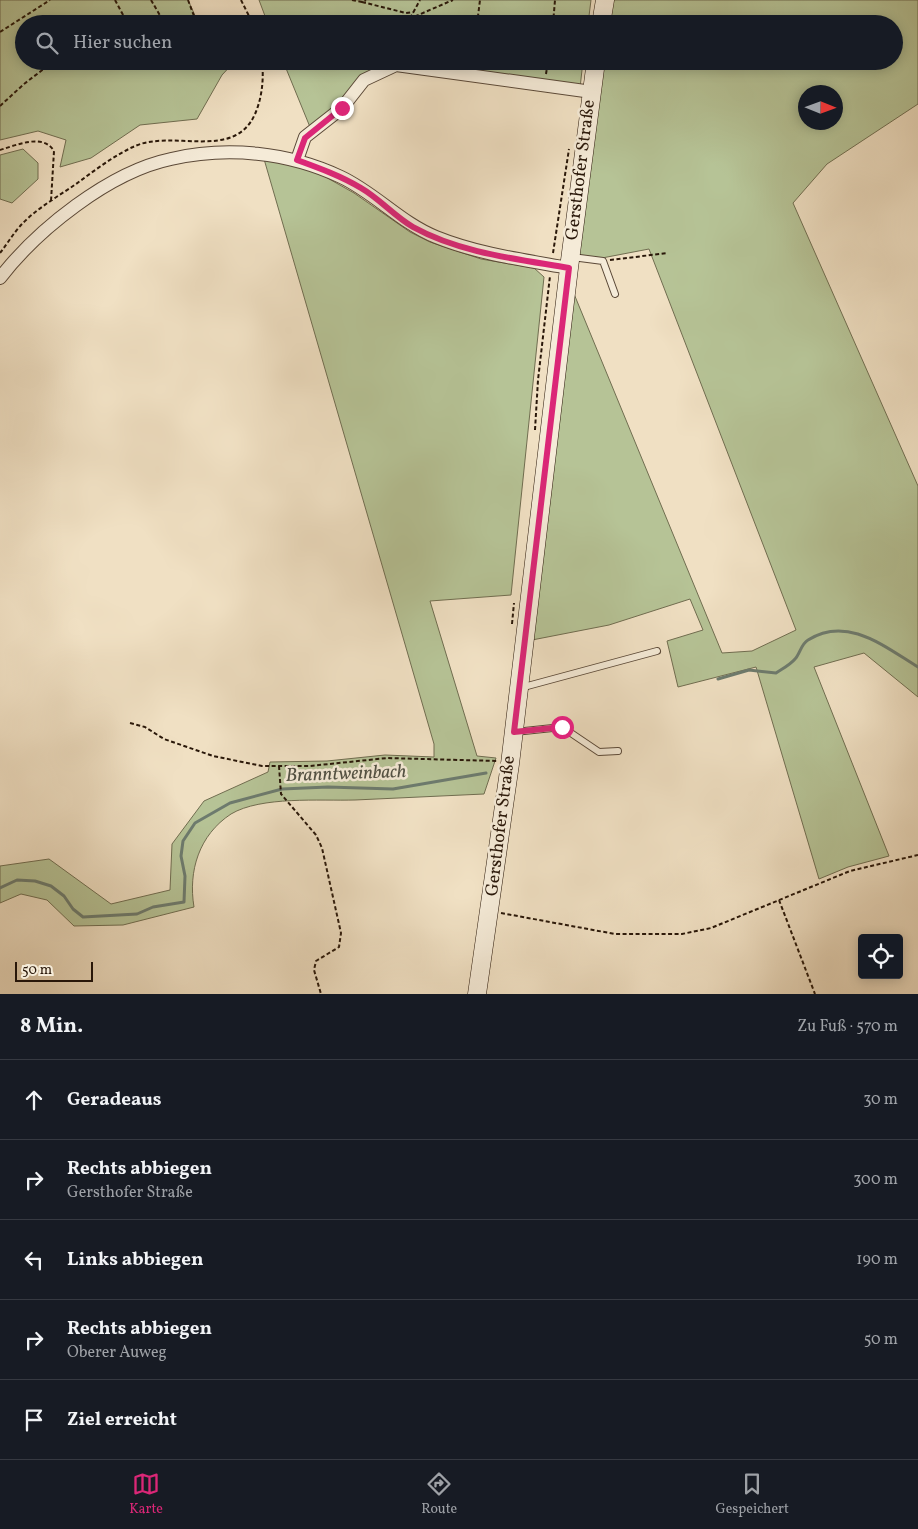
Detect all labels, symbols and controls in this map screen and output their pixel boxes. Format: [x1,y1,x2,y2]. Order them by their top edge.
search box [15,15,903,70]
icon: search [33,29,61,57]
text: Hier suchen [73,30,172,56]
north arrow [798,85,843,130]
route end [331,97,354,120]
street label: Gersthofer Straße [560,98,602,242]
route start [551,716,574,739]
street label: Gersthofer Straße [480,754,522,898]
water label: Branntweinbach [285,759,407,789]
map controls [858,934,903,979]
button: locate [858,934,903,979]
scale bar [15,959,92,982]
text: 50 m [22,961,52,980]
text: 8 Min. [20,1012,83,1041]
text: Zu Fuß · 570 m [797,1016,898,1038]
icon: ahead [20,1086,48,1114]
text: Geradeaus [67,1087,162,1113]
text: 30 m [863,1089,898,1111]
text: Rechts abbiegen [67,1156,212,1182]
icon: right [20,1166,48,1194]
text: 300 m [853,1169,898,1191]
text: Gersthofer Straße [67,1182,193,1204]
icon: left [20,1246,48,1274]
text: Links abbiegen [67,1247,204,1273]
text: 190 m [856,1249,898,1271]
text: Rechts abbiegen [67,1316,212,1342]
icon: right [20,1326,48,1354]
text: 50 m [864,1329,898,1351]
text: Oberer Auweg [67,1342,167,1364]
icon: arrive [20,1406,48,1434]
text: Ziel erreicht [67,1407,177,1433]
tab: Karte [129,1470,163,1519]
tab: Route [421,1470,457,1519]
tab: Gespeichert [715,1470,789,1519]

